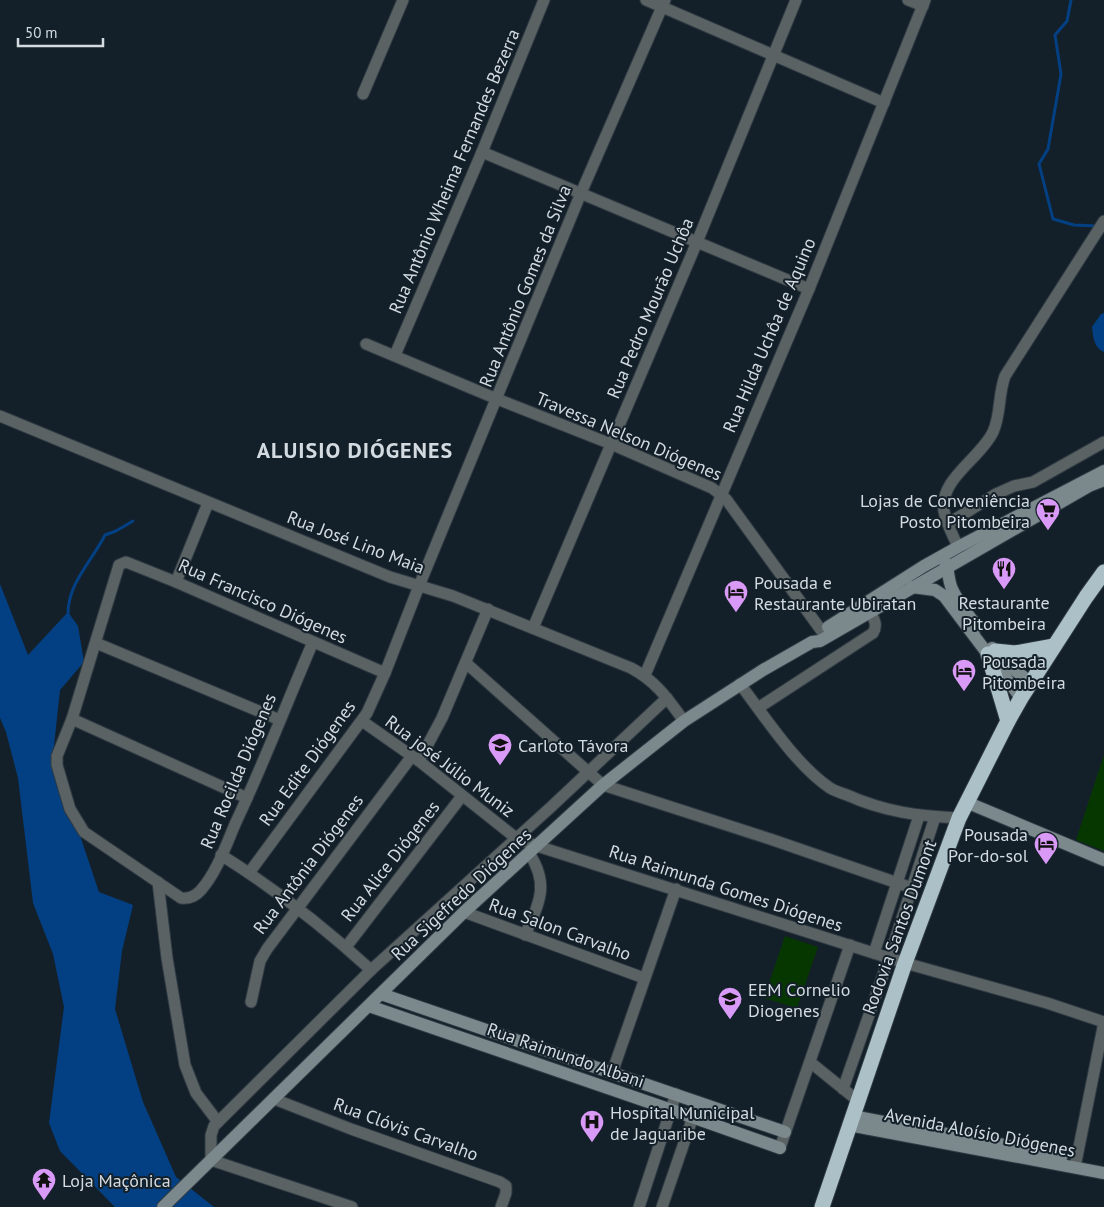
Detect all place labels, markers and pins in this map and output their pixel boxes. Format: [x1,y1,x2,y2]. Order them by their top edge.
place label: Lojas de Conveniência Posto Pitombeira [860,489,1030,533]
supermarket icon: Lojas de Conveniência Posto Pitombeira [1035,497,1061,531]
restaurant icon: Restaurante Pitombeira [991,556,1017,590]
place label: Pousada e Restaurante Ubiratan [754,571,916,615]
hotel icon: Pousada e Restaurante Ubiratan [723,579,749,613]
place label: Restaurante Pitombeira [958,591,1050,635]
place label: Pousada Pitombeira [982,650,1066,694]
hotel icon: Pousada Pitombeira [951,658,977,692]
school or university icon: Carloto Távora [487,732,513,766]
place label: Carloto Távora [518,734,628,757]
place label: Pousada Por-do-sol [948,823,1029,867]
hotel icon: Pousada Por-do-sol [1033,831,1059,865]
place label: EEM Cornelio Diogenes [748,978,850,1022]
school or university icon: EEM Cornelio Diogenes [717,986,743,1020]
place label: Hospital Municipal de Jaguaribe [610,1101,755,1145]
hospital icon: Hospital Municipal de Jaguaribe [579,1109,605,1143]
temple icon: Loja Maçônica [31,1167,57,1201]
place label: Loja Maçônica [62,1169,171,1192]

